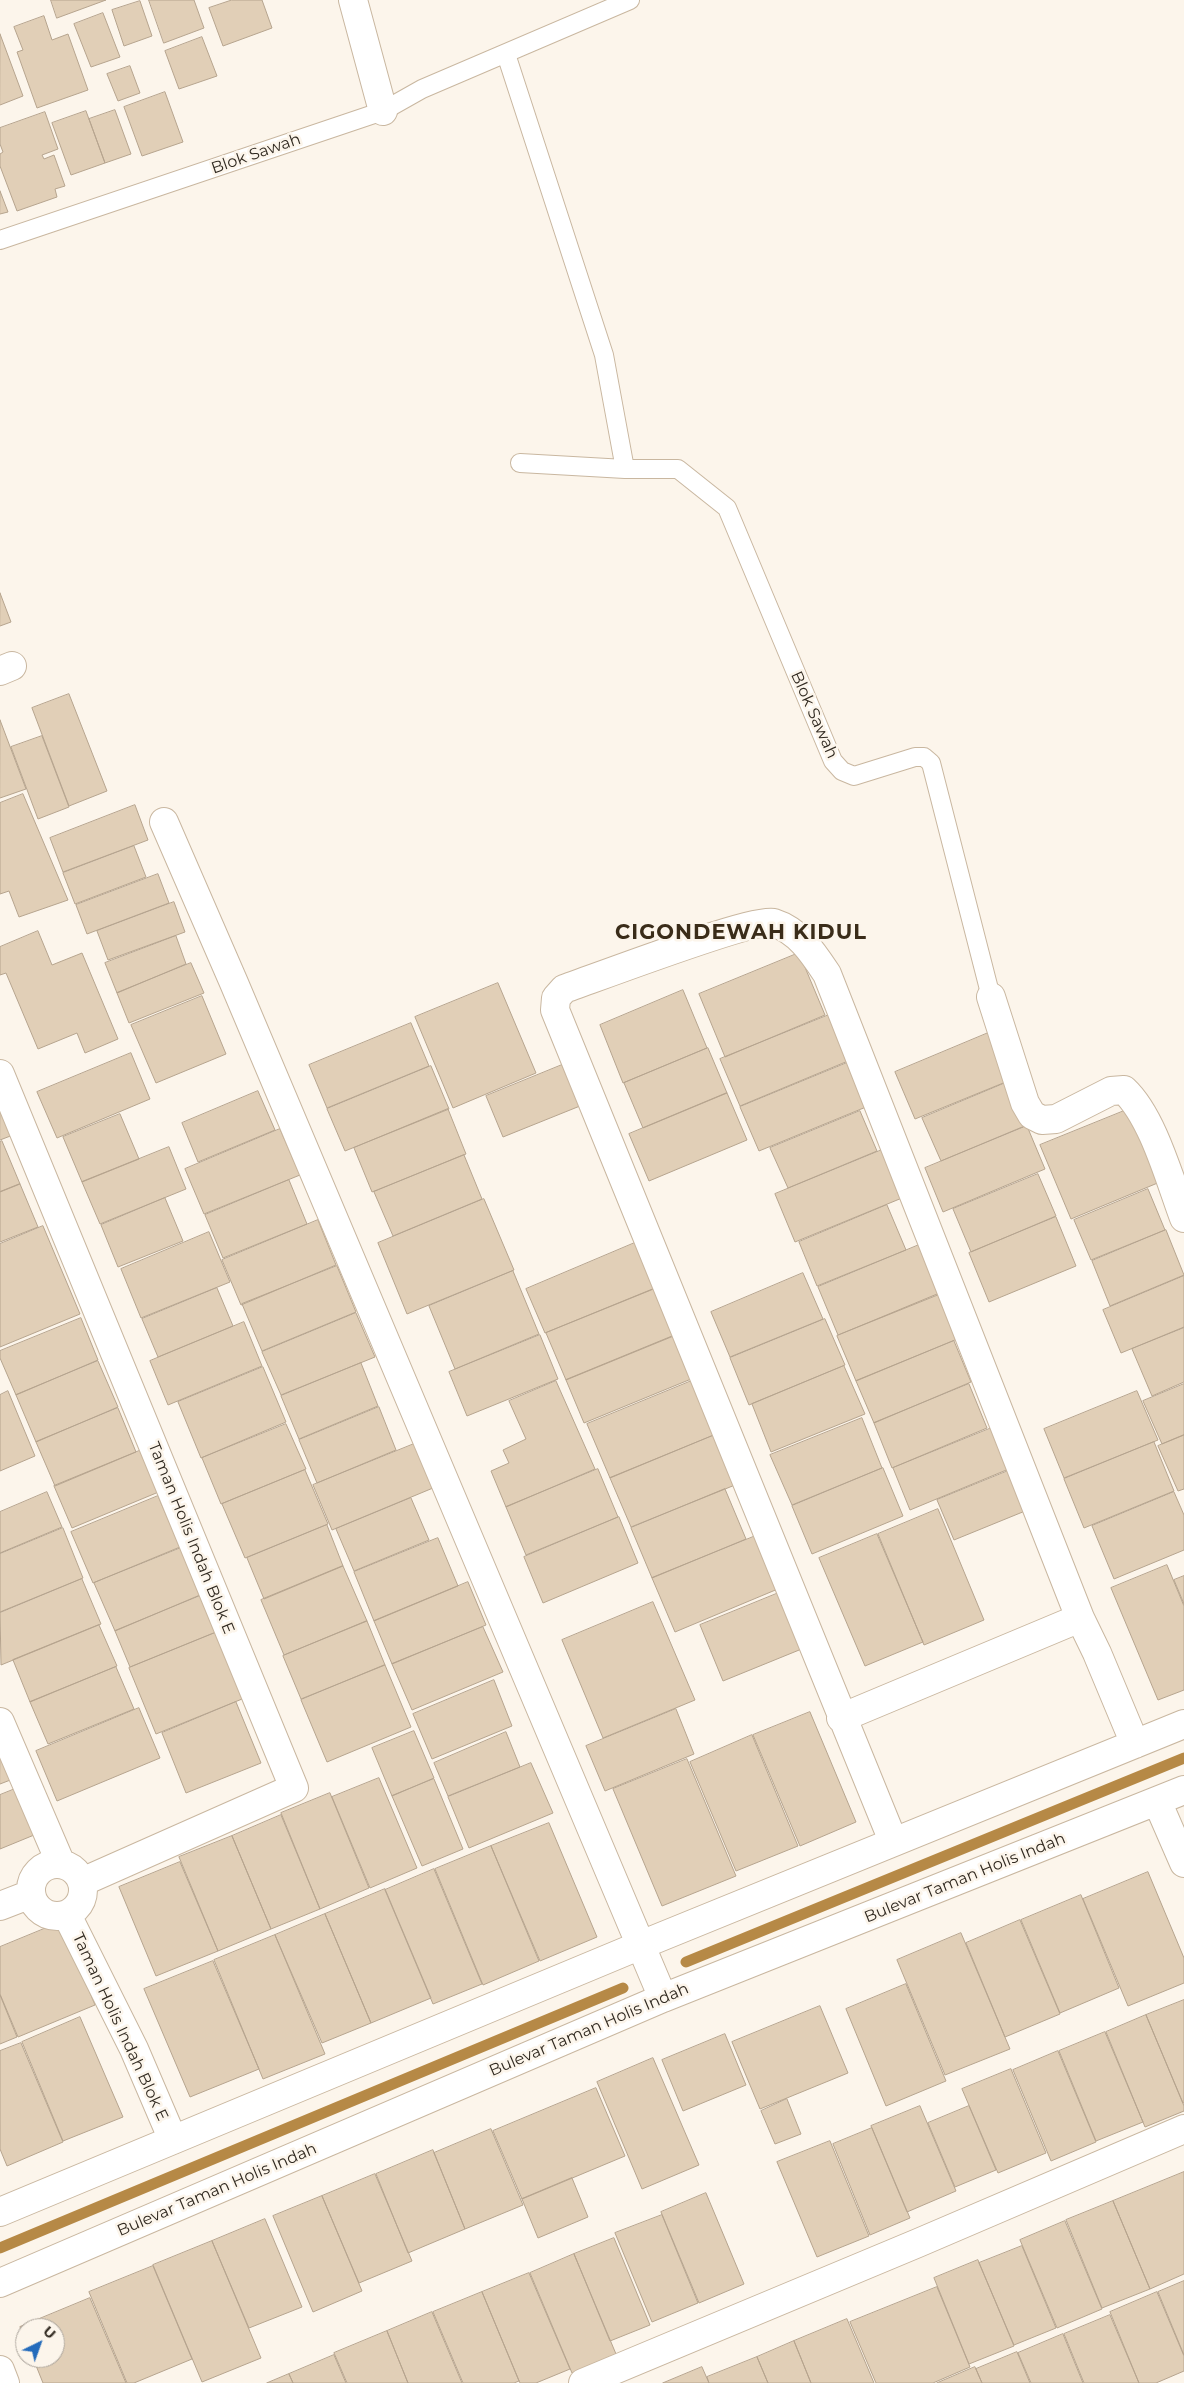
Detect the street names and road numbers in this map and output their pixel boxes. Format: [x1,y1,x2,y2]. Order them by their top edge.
street label: Blok Sawah [209,130,303,178]
street label: Blok Sawah [786,668,842,762]
street label: Taman Holis Indah Blok E [144,1439,238,1637]
street label: Bulevar Taman Holis Indah [862,1829,1068,1927]
street label: Taman Holis Indah Blok E [68,1930,172,2124]
street label: Bulevar Taman Holis Indah [486,1979,692,2081]
street label: Bulevar Taman Holis Indah [114,2139,320,2241]

